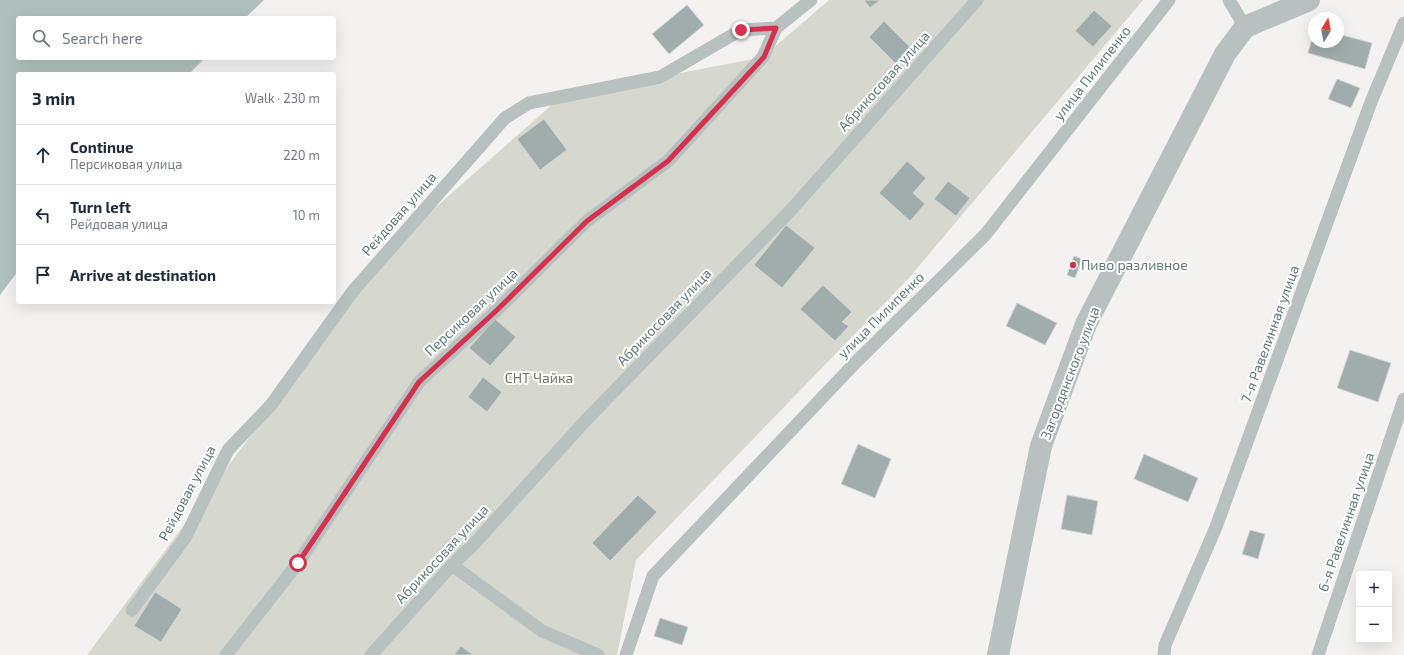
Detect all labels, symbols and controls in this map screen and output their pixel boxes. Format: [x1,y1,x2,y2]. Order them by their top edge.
north arrow [1308,12,1344,48]
search box [16,16,336,60]
route end [732,21,750,39]
street label: улица Пилипенко [1049,22,1134,123]
icon: search [30,27,52,49]
street label: Абрикосовая улица [834,27,933,134]
text: Search here [62,29,143,47]
text: 3 min [32,88,75,108]
text: Walk · 230 m [245,90,320,106]
text: Continue [70,138,133,156]
icon: ahead [32,144,54,166]
text: 220 m [283,147,320,163]
text: Персиковая улица [70,156,182,172]
street label: Рейдовая улица [358,168,440,259]
text: Turn left [70,198,131,216]
icon: left [32,204,54,226]
text: 10 m [293,207,320,223]
text: Рейдовая улица [70,216,168,232]
place label: Пиво разливное [1081,256,1188,273]
marker: Пиво разливное [1068,260,1078,270]
street label: 7-я Равелинная улица [1237,263,1302,405]
icon: arrive [32,264,54,286]
street label: Персиковая улица [421,264,521,359]
street label: Абрикосовая улица [613,264,714,369]
text: Arrive at destination [70,266,216,284]
street label: улица Пилипенко [834,268,927,361]
street label: Загордянского улица [1036,304,1103,442]
park label: СНТ Чайка [505,369,573,386]
street label: Рейдовая улица [154,442,219,543]
street label: 6-я Равелинная улица [1314,450,1377,594]
street label: Абрикосовая улица [392,501,492,607]
route start [289,554,307,572]
map controls [1356,571,1392,643]
button: + [1356,571,1392,607]
button: − [1356,607,1392,643]

